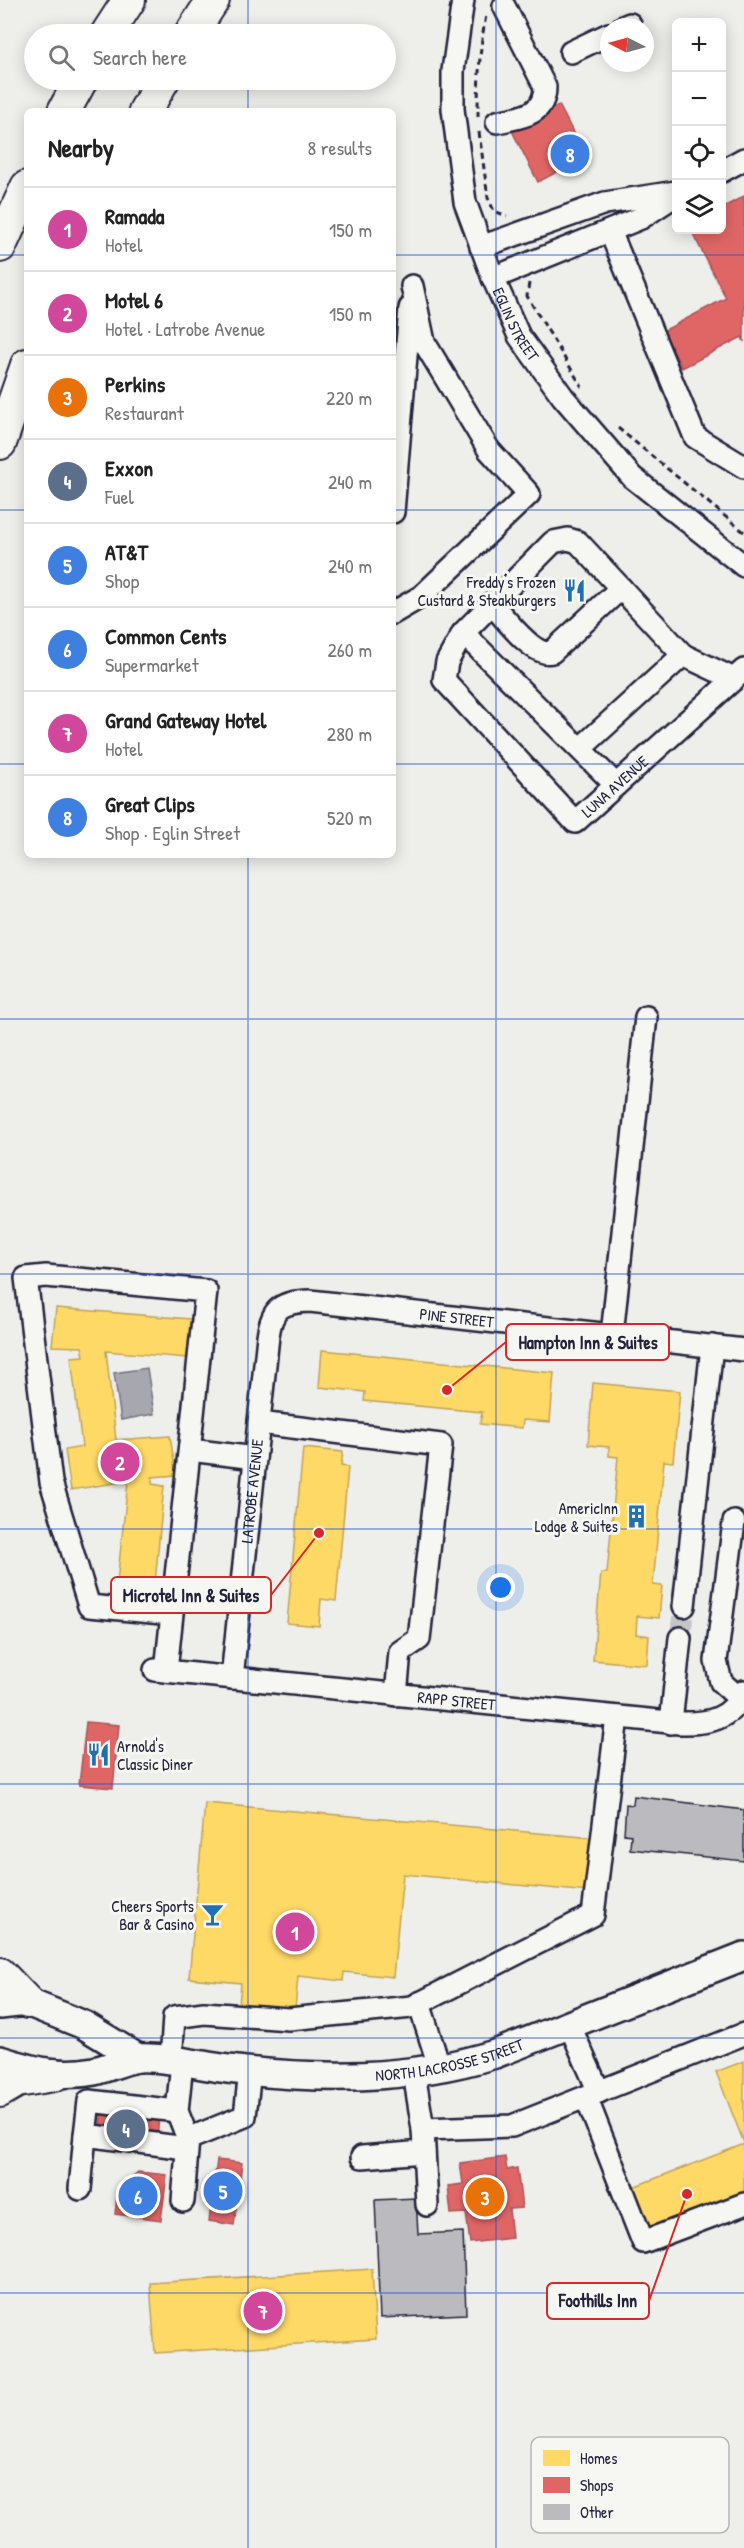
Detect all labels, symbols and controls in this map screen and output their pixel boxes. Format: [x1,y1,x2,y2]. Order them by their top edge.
north arrow [600,18,654,72]
map controls [672,18,726,234]
button: + [672,18,726,72]
search box [24,24,396,90]
icon: search [45,41,78,74]
text: Search here [93,42,187,72]
button: − [672,72,726,126]
button: locate [672,126,726,180]
text: Nearby [48,130,114,165]
pin: 8 [550,132,590,176]
text: 8 results [307,134,372,161]
button: layers [672,180,726,234]
text: Ramada [105,201,164,231]
text: 1 [64,216,71,243]
text: 150 m [329,216,372,243]
text: Hotel [105,231,143,258]
street label: EGLIN STREET [488,284,545,366]
text: Motel 6 [105,285,163,315]
text: 2 [63,300,72,327]
text: 150 m [329,300,372,327]
text: Hotel · Latrobe Avenue [105,315,265,342]
text: Perkins [105,369,165,399]
text: 3 [63,384,72,411]
text: 220 m [326,384,372,411]
text: Restaurant [105,399,184,426]
text: Exxon [105,453,153,483]
text: 4 [64,468,71,495]
text: 240 m [328,468,372,495]
text: Fuel [105,483,134,510]
text: AT&T [105,537,148,567]
text: 5 [63,552,72,579]
text: 240 m [328,552,372,579]
text: Shop [105,567,139,594]
place label: Freddy's Frozen Custard & Steakburgers [418,571,556,611]
restaurant icon: Freddy's Frozen Custard & Steakburgers [561,578,587,604]
text: Common Cents [105,621,227,651]
text: 6 [64,636,71,663]
text: 260 m [328,636,372,663]
text: Supermarket [105,651,199,678]
text: Grand Gateway Hotel [105,705,266,735]
text: 7 [63,720,72,747]
text: 280 m [327,720,372,747]
text: Hotel [105,735,143,762]
street label: LUNA AVENUE [576,750,653,822]
text: Great Clips [105,789,195,819]
text: 8 [63,804,72,831]
text: 520 m [327,804,372,831]
text: Shop · Eglin Street [105,819,240,846]
street label: PINE STREET [418,1302,495,1333]
callout: Hampton Inn & Suites [506,1324,669,1360]
text: Hampton Inn & Suites [518,1330,658,1356]
street label: LATROBE AVENUE [235,1438,268,1544]
pin: 2 [100,1440,140,1484]
place label: AmericInn Lodge & Suites [535,1497,618,1537]
building icon: AmericInn Lodge & Suites [623,1504,649,1530]
your location [486,1573,515,1602]
callout: Microtel Inn & Suites [111,1577,271,1613]
text: Microtel Inn & Suites [123,1583,259,1608]
street label: RAPP STREET [417,1686,497,1715]
place label: Arnold's Classic Diner [117,1735,193,1775]
restaurant icon: Arnold's Classic Diner [86,1742,112,1768]
place label: Cheers Sports Bar & Casino [111,1895,195,1935]
bar icon: Cheers Sports Bar & Casino [199,1902,225,1928]
pin: 1 [276,1910,314,1954]
street label: NORTH LACROSSE STREET [375,2033,527,2086]
pin: 4 [106,2106,146,2152]
pin: 5 [204,2168,242,2214]
pin: 6 [118,2174,158,2218]
pin: 3 [466,2174,504,2220]
callout: Foothills Inn [547,2283,649,2319]
pin: 7 [244,2288,282,2334]
text: Foothills Inn [558,2288,637,2313]
legend [531,2437,729,2533]
text: Homes [580,2447,617,2469]
text: Shops [580,2474,614,2496]
text: Other [580,2501,614,2523]

